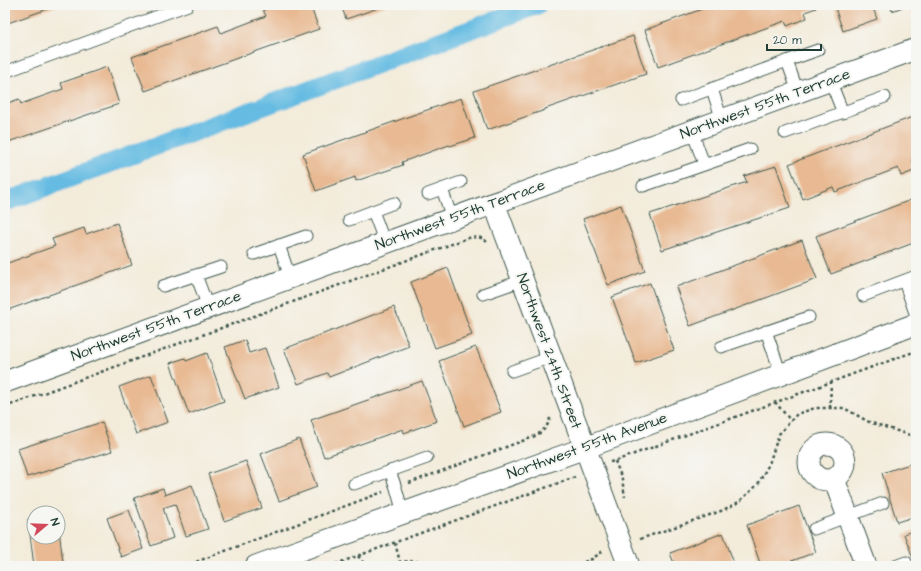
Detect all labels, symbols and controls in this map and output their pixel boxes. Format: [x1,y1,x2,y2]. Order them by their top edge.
scale bar [767,26,821,52]
text: 20 m [773,32,802,49]
street label: Northwest 55th Terrace [677,63,853,145]
street label: Northwest 55th Terrace [372,174,548,256]
street label: Northwest 24th Street [511,270,587,432]
street label: Northwest 55th Terrace [68,285,244,367]
street label: Northwest 55th Avenue [504,407,670,485]
north arrow [26,505,66,545]
text: N [47,516,63,528]

